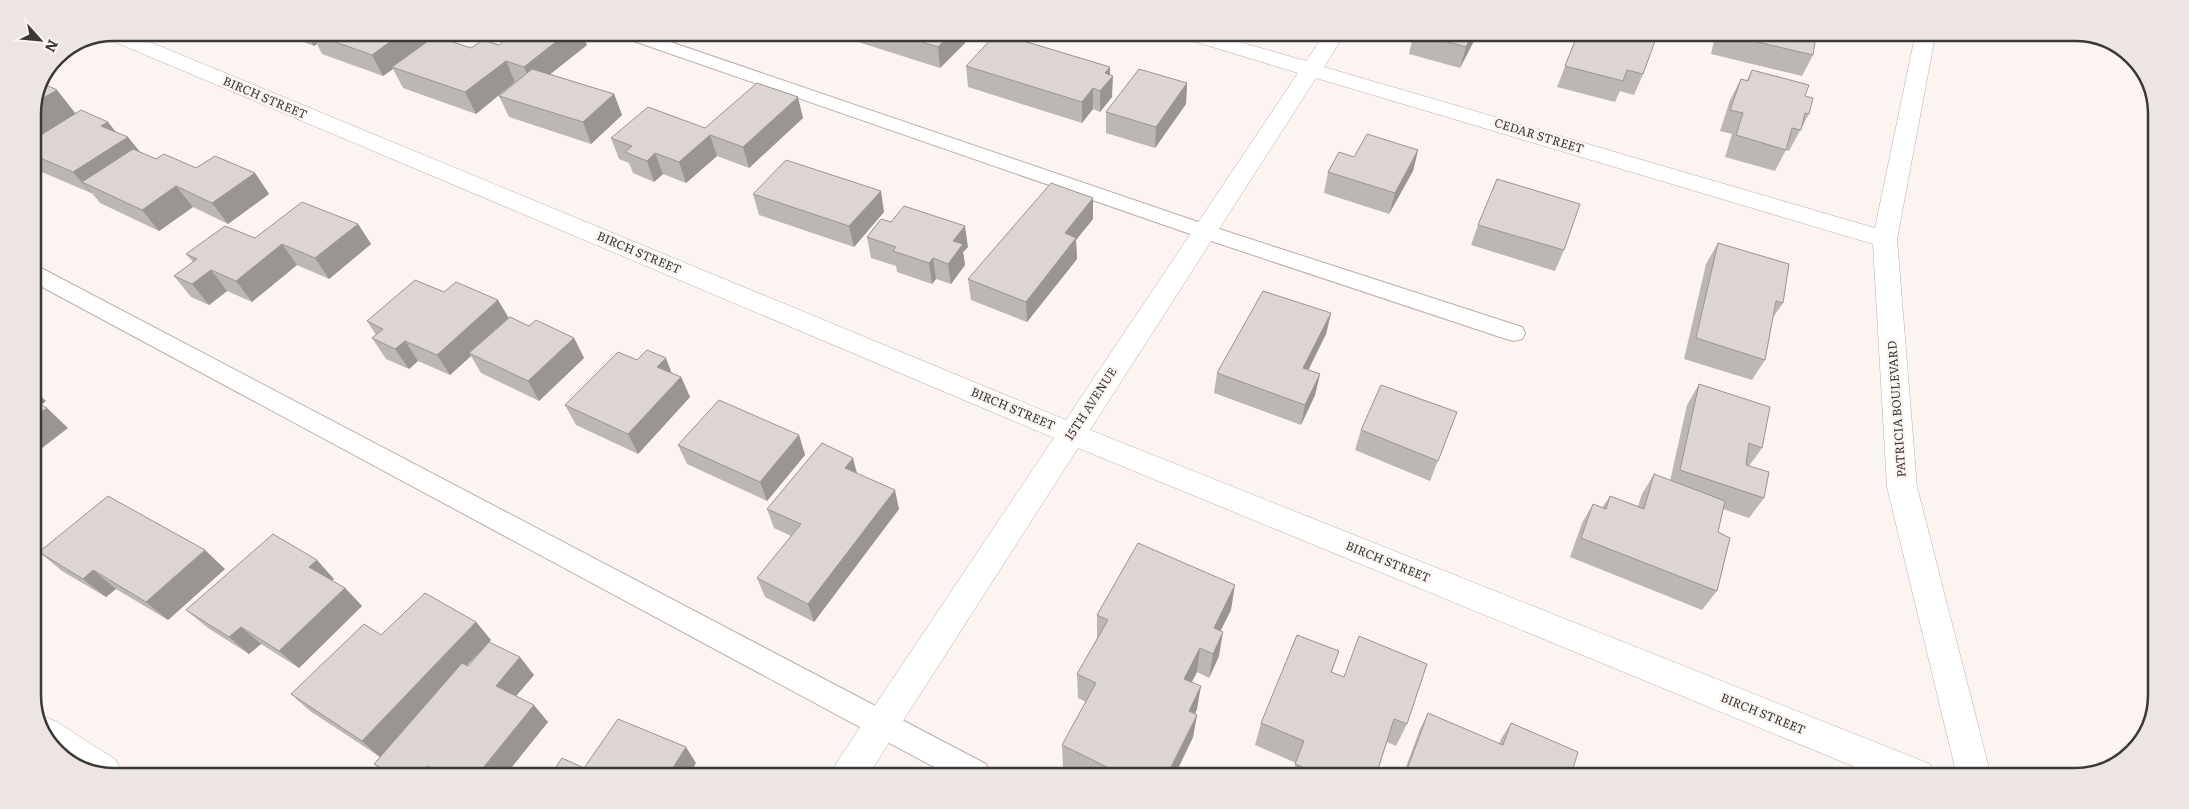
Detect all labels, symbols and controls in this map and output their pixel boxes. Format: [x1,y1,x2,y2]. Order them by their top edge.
north arrow [15,15,65,65]
text: N [41,37,64,56]
street label: BIRCH STREET [220,71,311,123]
street label: CEDAR STREET [1492,113,1586,157]
street label: BIRCH STREET [594,226,685,278]
street label: PATRICIA BOULEVARD [1882,340,1910,478]
street label: 15TH AVENUE [1060,363,1121,443]
street label: BIRCH STREET [968,382,1059,434]
street label: BIRCH STREET [1343,536,1434,586]
street label: BIRCH STREET [1718,688,1809,738]

